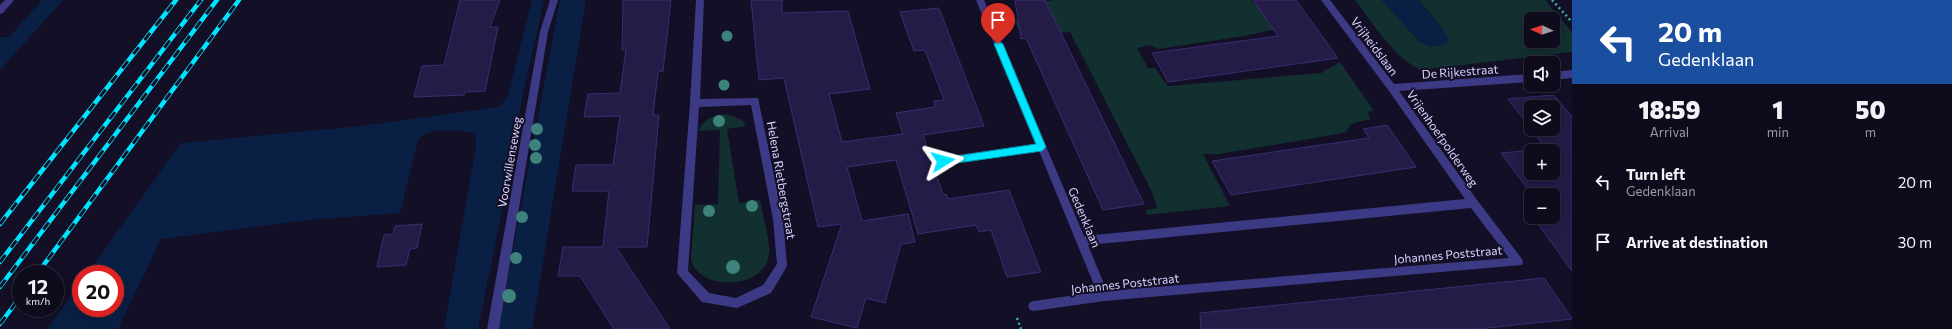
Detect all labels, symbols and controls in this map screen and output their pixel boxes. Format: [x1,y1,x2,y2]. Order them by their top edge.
pin [981,3,1015,44]
icon: arrive [987,9,1009,31]
north arrow [1524,12,1560,48]
map controls [1524,12,1560,224]
street label: Vrijheidslaan [1348,14,1402,78]
text: 20 m [1658,14,1722,48]
icon: left [1592,16,1644,68]
text: Gedenklaan [1658,48,1754,70]
button: sound [1524,56,1560,92]
street label: De Rijkestraat [1421,61,1499,81]
street label: Vrijenhoefpolderweg [1404,87,1482,189]
text: 18:59 [1638,95,1700,124]
text: 1 [1772,95,1783,124]
text: 50 [1855,95,1886,124]
button: layers [1524,100,1560,136]
street label: Voorwillenseweg [494,115,524,209]
street label: Helena Rietbergstraat [765,120,799,240]
text: Arrival [1650,124,1689,140]
text: min [1767,124,1789,140]
text: m [1865,124,1876,140]
position arrow [922,140,964,182]
button: + [1524,144,1560,180]
text: Turn left [1626,165,1685,183]
icon: left [1592,171,1614,193]
text: 20 m [1898,173,1932,191]
text: Gedenklaan [1626,183,1696,199]
street label: Gedenklaan [1066,185,1104,249]
button: − [1524,188,1560,224]
icon: arrive [1592,231,1614,253]
text: Arrive at destination [1626,233,1768,251]
text: 30 m [1898,233,1932,251]
street label: Johannes Poststraat [1393,242,1503,267]
speed limit sign: 20 [72,265,124,317]
street label: Johannes Poststraat [1070,270,1180,297]
text: 12 [28,274,48,298]
text: km/h [26,295,50,307]

